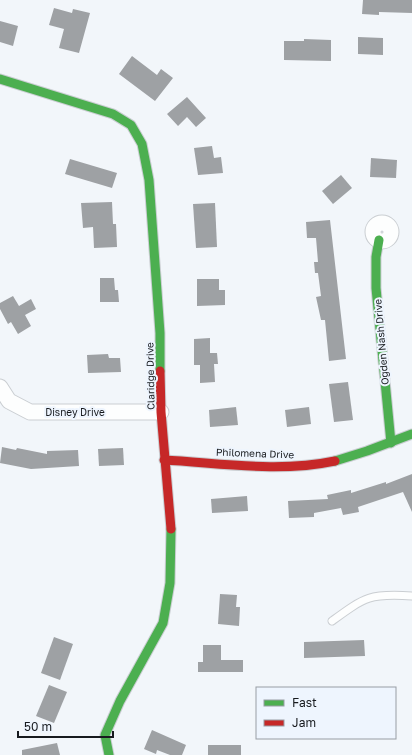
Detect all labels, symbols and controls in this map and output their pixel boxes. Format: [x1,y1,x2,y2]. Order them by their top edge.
street label: Ogden Nash Drive [371,298,391,385]
street label: Claridge Drive [143,342,157,410]
street label: Disney Drive [45,406,105,418]
street label: Philomena Drive [216,446,294,460]
legend [256,687,396,739]
text: Fast [292,695,317,710]
scale bar [18,713,113,739]
text: Jam [292,715,316,730]
text: 50 m [24,719,52,734]

